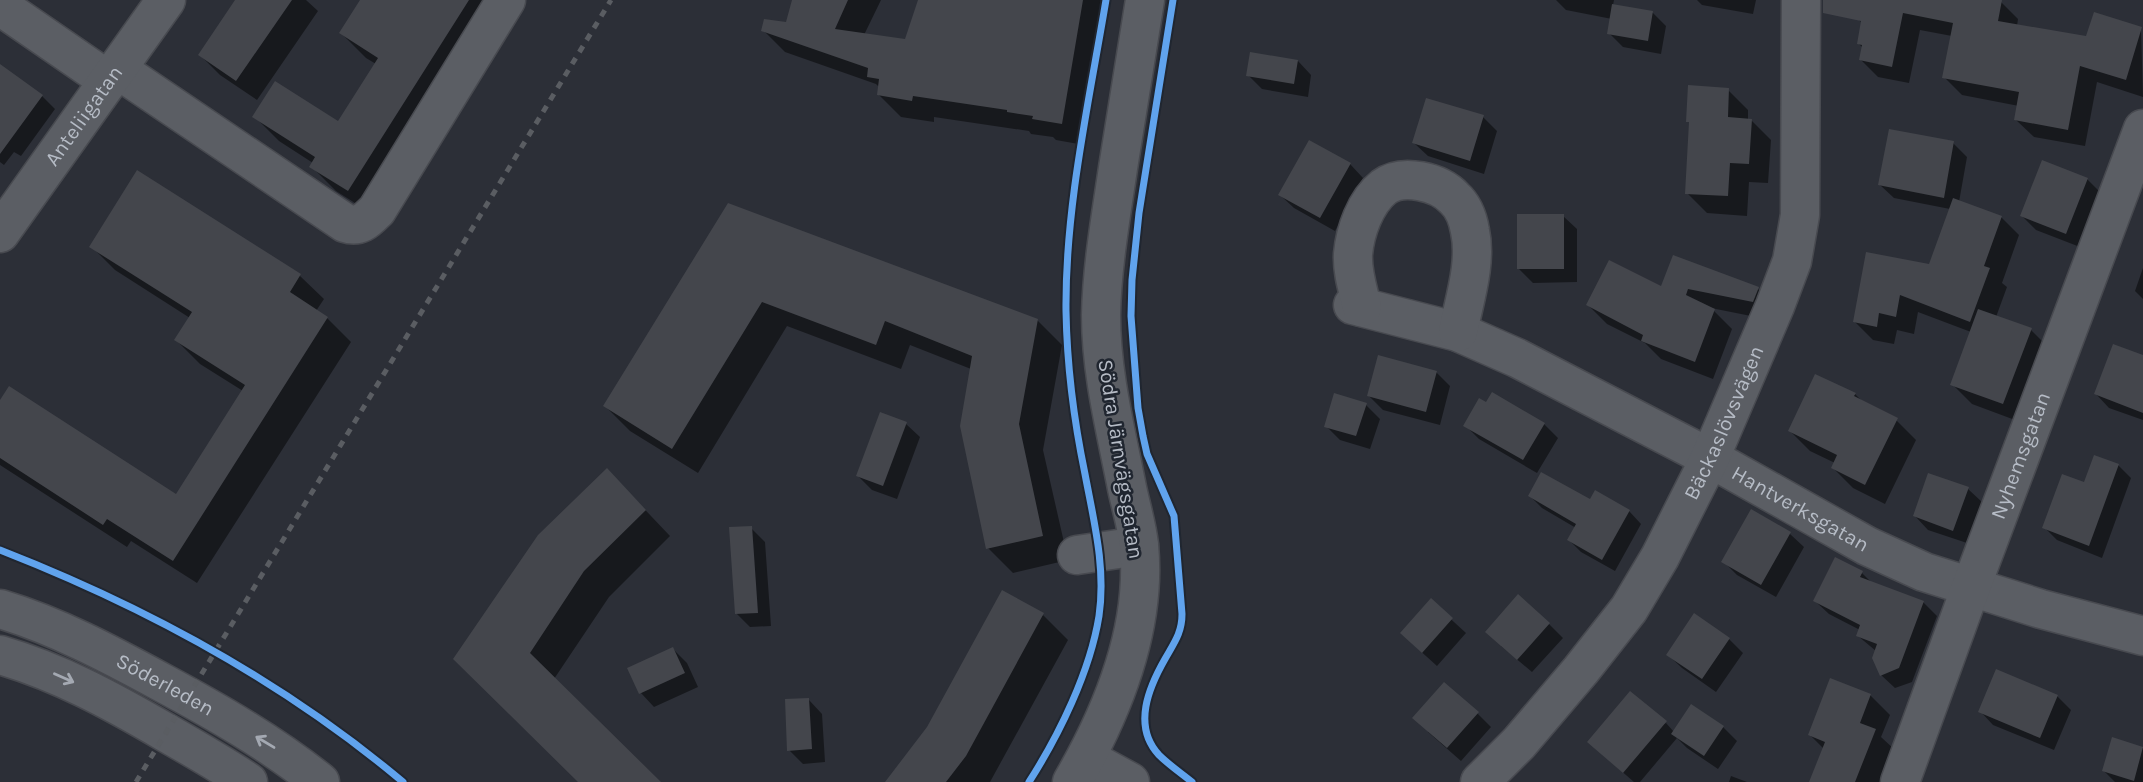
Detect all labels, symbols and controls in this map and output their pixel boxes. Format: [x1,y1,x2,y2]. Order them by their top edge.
street label: Anteliigatan [40,61,127,171]
street label: Bäckaslövsvägen [1679,342,1769,504]
street label: Södra Järnvägsgatan [1093,358,1149,560]
street label: Nyhemsgatan [1986,389,2055,522]
street label: Hantverksgatan [1728,461,1873,557]
street label: Söderleden [112,648,218,721]
one-way arrow [53,672,74,685]
one-way arrow [256,735,276,749]

